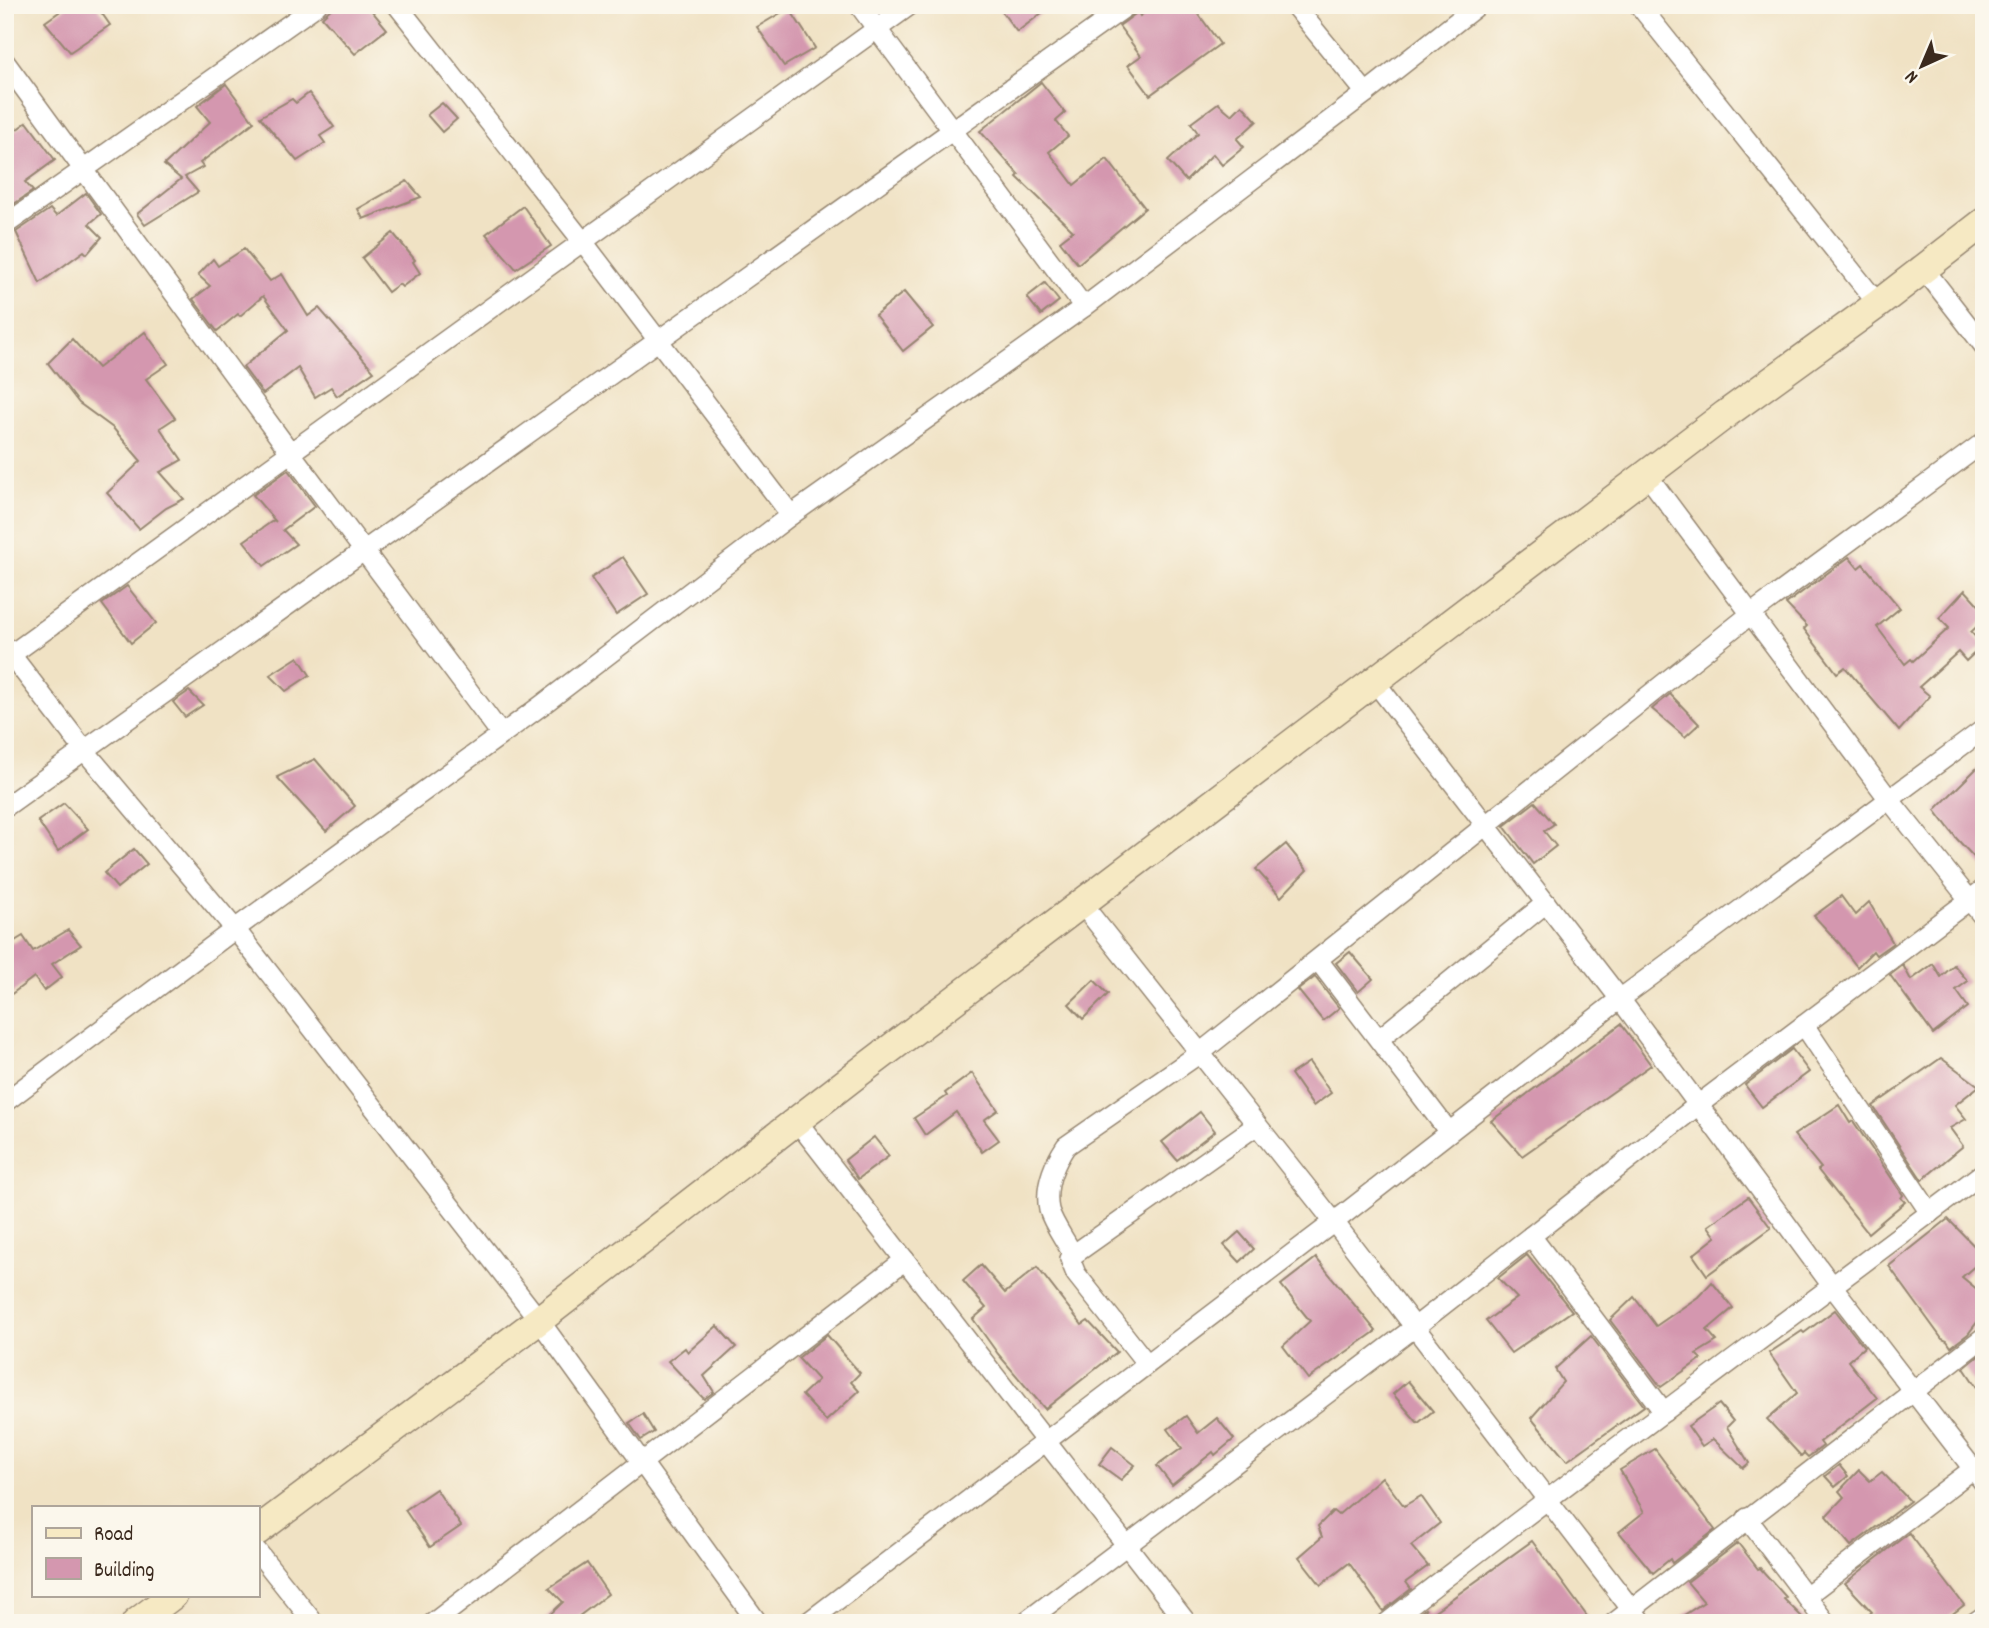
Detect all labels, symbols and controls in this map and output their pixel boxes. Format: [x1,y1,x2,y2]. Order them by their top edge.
north arrow [1888,32,1958,102]
text: N [1900,63,1925,89]
legend [32,1506,259,1596]
text: Road [94,1521,133,1551]
text: Building [94,1557,154,1587]

